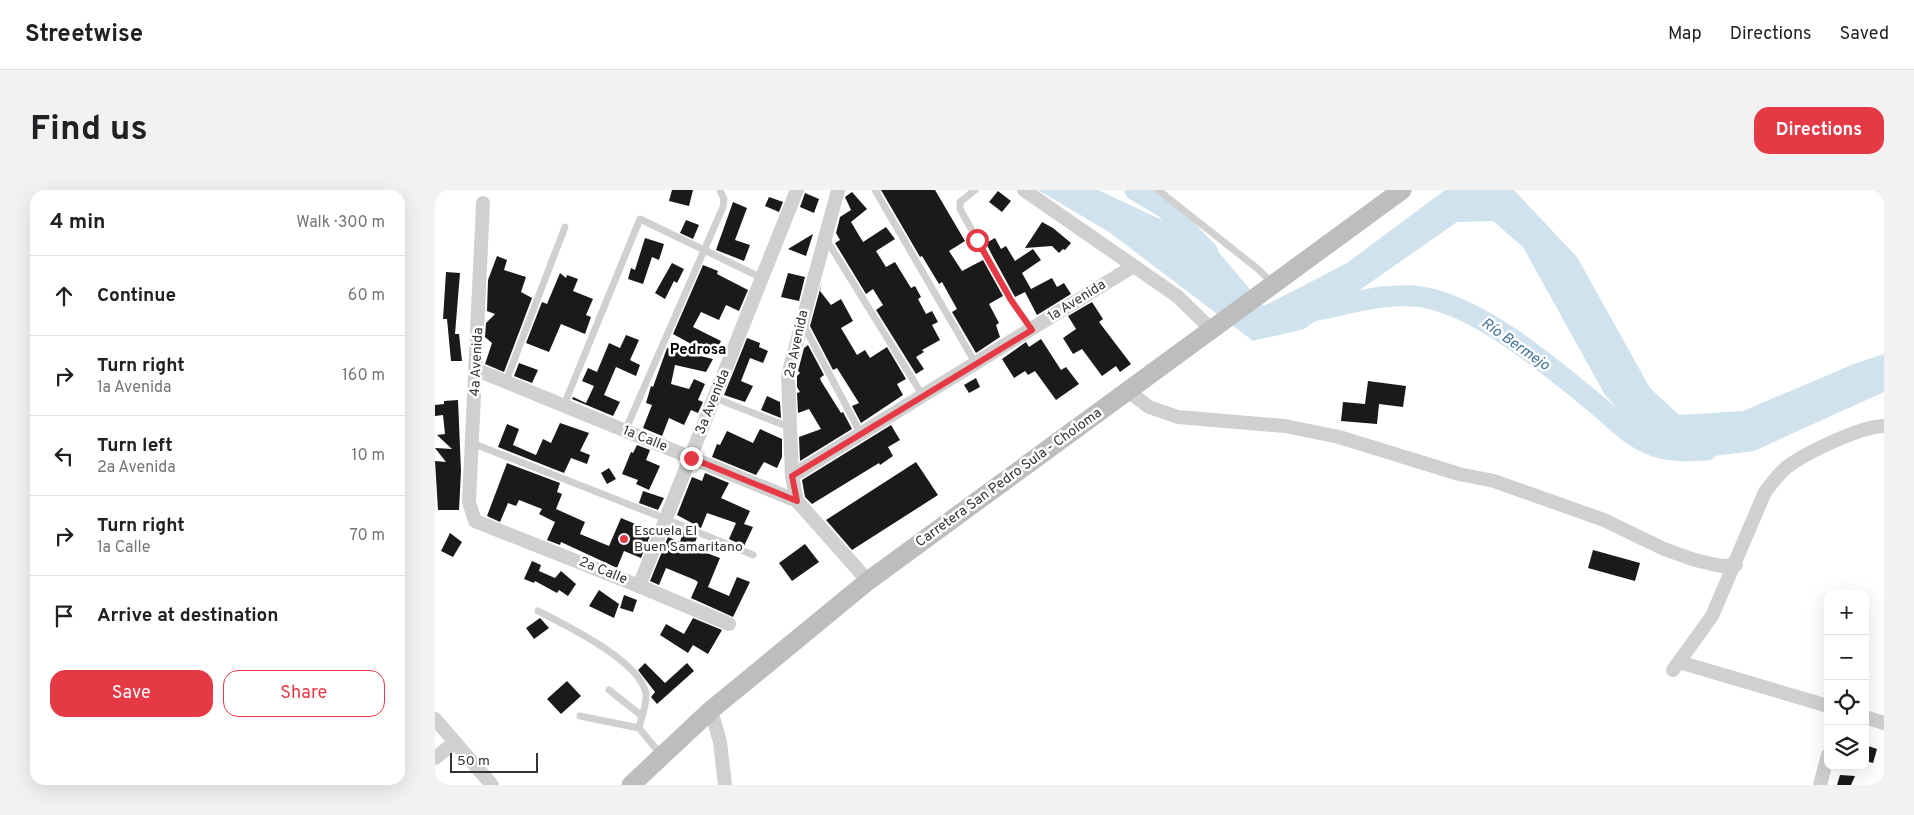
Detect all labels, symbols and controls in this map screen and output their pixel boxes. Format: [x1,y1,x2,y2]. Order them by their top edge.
text: Streetwise [25,20,143,50]
text: Map [1668,23,1702,46]
text: Directions [1730,23,1812,46]
text: Saved [1840,23,1889,46]
button: Directions [1754,107,1884,154]
text: Find us [30,108,148,152]
text: 4 min [50,209,106,236]
text: Walk · 300 m [296,213,385,233]
route start [966,229,989,252]
street label: 1a Avenida [1045,277,1109,325]
icon: ahead [50,282,78,310]
text: Continue [97,284,176,308]
text: 60 m [348,286,385,306]
street label: 2a Avenida [782,309,812,379]
water label: Río Bermejo [1477,314,1553,376]
street label: 4a Avenida [467,327,487,397]
district label: Pedrosa [670,341,726,360]
text: Turn right [97,354,185,378]
icon: right [50,362,78,390]
text: 160 m [342,366,385,386]
street label: 3a Avenida [692,367,734,437]
text: 1a Avenida [97,378,171,398]
street label: Carretera San Pedro Sula - Choloma [913,405,1105,551]
street label: 1a Calle [620,422,670,456]
text: Turn left [97,434,173,458]
icon: left [50,442,78,470]
text: 10 m [351,446,385,466]
route end [680,447,703,470]
text: 2a Avenida [97,458,176,478]
text: Turn right [97,514,185,538]
icon: right [50,522,78,550]
place label: Escuela El Buen Samaritano [634,523,743,556]
text: 70 m [350,526,385,546]
marker: Escuela El Buen Samaritano [618,533,630,545]
text: 1a Calle [97,538,150,558]
street label: 2a Calle [576,554,630,588]
map controls [1824,590,1869,770]
button: + [1824,590,1869,635]
icon: arrive [50,602,78,630]
text: Arrive at destination [97,604,278,628]
button: − [1824,635,1869,680]
button: Save [50,670,213,717]
button: Share [223,670,385,717]
button: locate [1824,680,1869,725]
button: layers [1824,725,1869,770]
scale bar [450,750,537,773]
text: 50 m [457,753,490,770]

